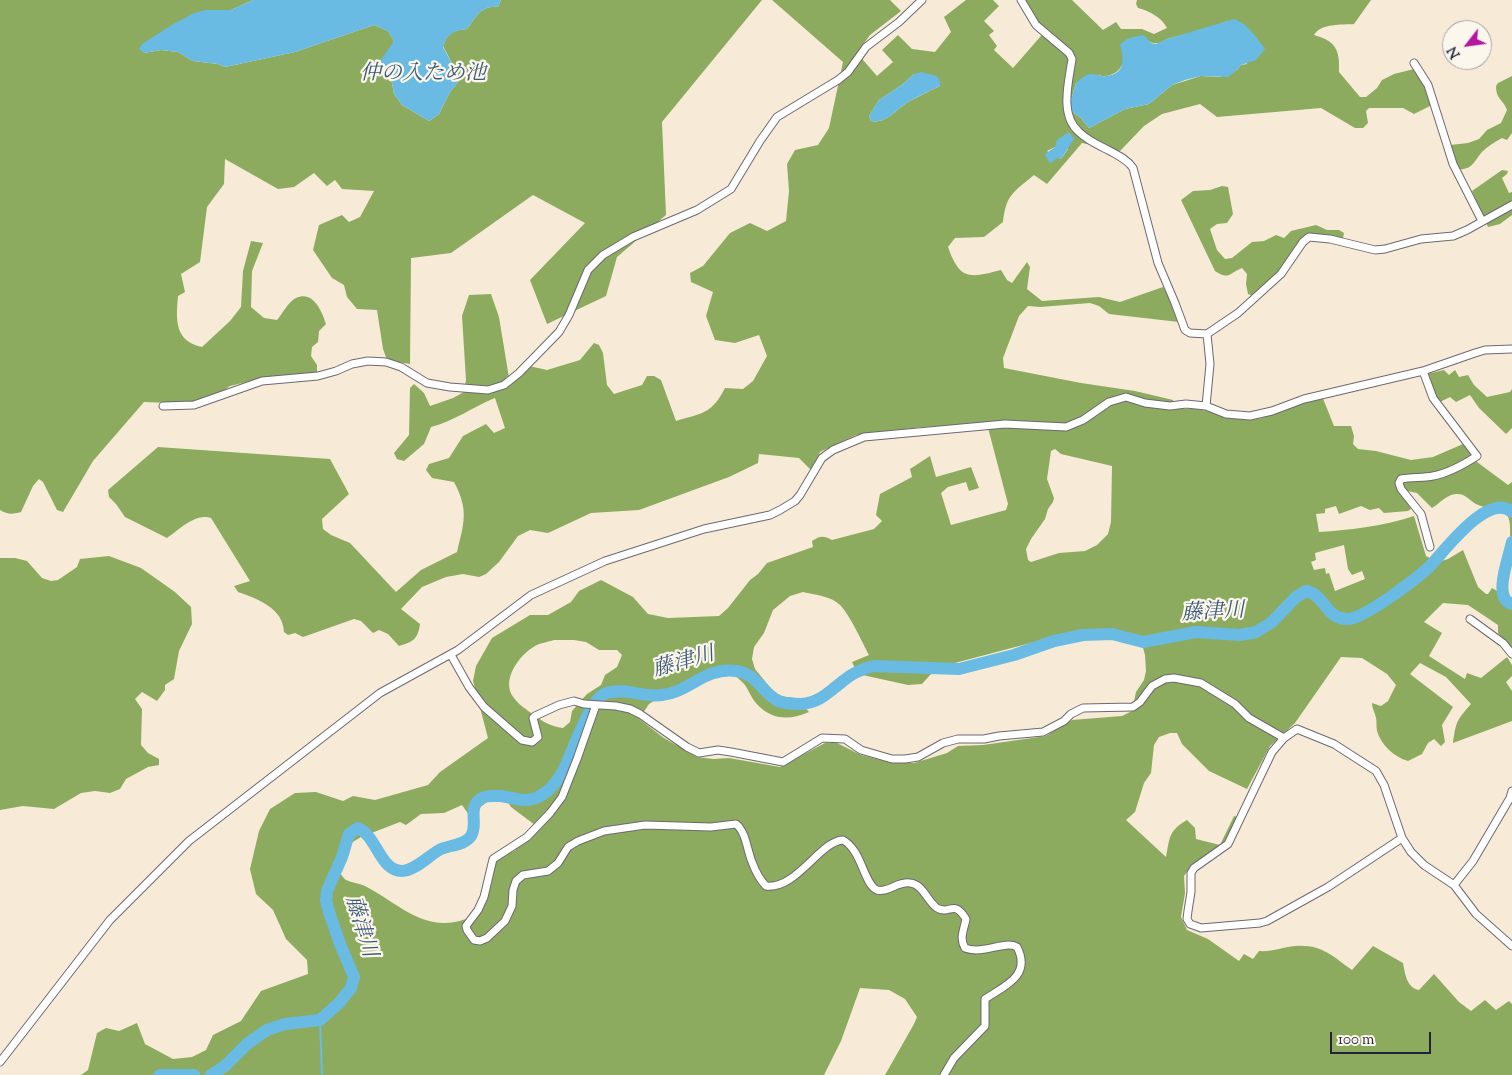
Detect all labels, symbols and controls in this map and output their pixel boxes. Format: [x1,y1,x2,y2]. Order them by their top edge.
north arrow [1442,20,1492,70]
text: N [1443,42,1466,62]
water label: 仲の入ため池 [360,62,486,88]
water label: 藤津川 [1181,600,1245,628]
water label: 藤津川 [650,643,718,685]
water label: 藤津川 [338,893,380,961]
scale bar [1332,1022,1433,1054]
text: 100 m [1338,1030,1374,1051]

